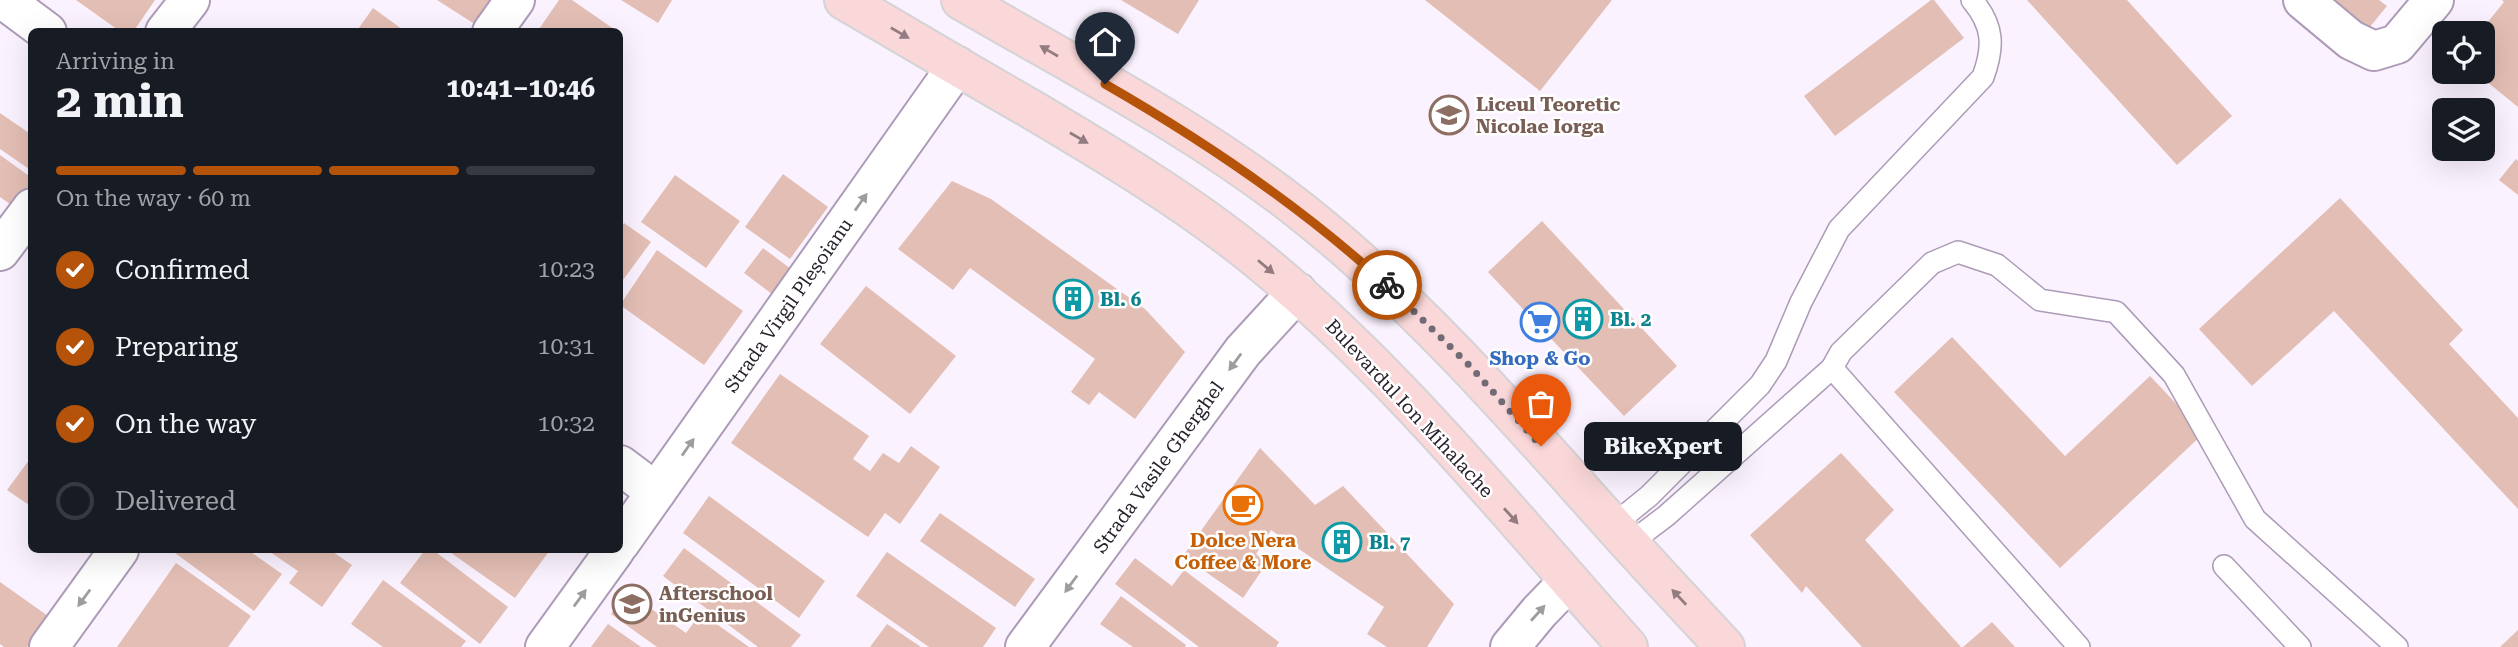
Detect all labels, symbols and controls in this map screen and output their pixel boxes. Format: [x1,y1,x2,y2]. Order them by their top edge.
pin [1075,12.0,1135,84]
map controls [2432,21,2495,161]
button: locate [2432,21,2495,84]
icon: home [1086,23,1124,61]
one-way arrow [891,27,910,39]
one-way arrow [1039,45,1058,57]
text: Arriving in [56,48,175,75]
text: 10:41–10:46 [446,73,595,103]
text: 2 min [56,74,184,128]
place label: Liceul Teoretic Nicolae Iorga [1476,93,1621,138]
school or university icon: Liceul Teoretic Nicolae Iorga [1428,94,1470,136]
button: layers [2432,98,2495,161]
one-way arrow [1069,131,1088,144]
text: On the way · 60 m [56,185,251,212]
one-way arrow [854,193,868,211]
street label: Strada Virgil Pleșoianu [719,214,859,398]
courier [1352,250,1422,320]
icon: check [56,251,94,289]
text: Confirmed [115,255,250,285]
text: 10:23 [538,256,595,283]
one-way arrow [1257,259,1275,274]
icon: bike [1368,266,1406,304]
building icon: Bl. 6 [1052,278,1094,320]
place label: Bl. 6 [1100,288,1142,311]
building icon: Bl. 2 [1562,298,1604,340]
supermarket icon: Shop & Go [1519,301,1561,343]
place label: Bl. 2 [1610,308,1651,331]
street label: Bulevardul Ion Mihalache [1321,314,1498,502]
icon: check [56,328,94,366]
text: Preparing [115,332,238,362]
text: 10:31 [538,333,595,360]
place label: Shop & Go [1489,347,1591,370]
one-way arrow [1229,353,1243,371]
pin [1511,374,1571,446]
street label: Strada Vasile Gherghel [1088,377,1228,558]
icon: bag [1522,385,1560,423]
icon: check [56,405,94,443]
text: On the way [115,409,256,439]
text: 10:32 [538,410,595,437]
callout: BikeXpert [1583,422,1740,471]
text: BikeXpert [1604,433,1722,460]
one-way arrow [680,438,694,456]
cafe icon: Dolce Nera Coffee & More [1222,484,1264,526]
text: Delivered [115,486,236,516]
one-way arrow [1503,507,1519,525]
building icon: Bl. 7 [1321,521,1363,563]
place label: Dolce Nera Coffee & More [1175,529,1311,574]
place label: Bl. 7 [1369,531,1411,554]
one-way arrow [1064,575,1078,594]
place label: Afterschool inGenius [659,582,773,627]
school or university icon: Afterschool inGenius [611,583,653,625]
one-way arrow [77,589,91,607]
one-way arrow [573,589,587,607]
one-way arrow [1671,589,1687,606]
one-way arrow [1530,605,1546,622]

